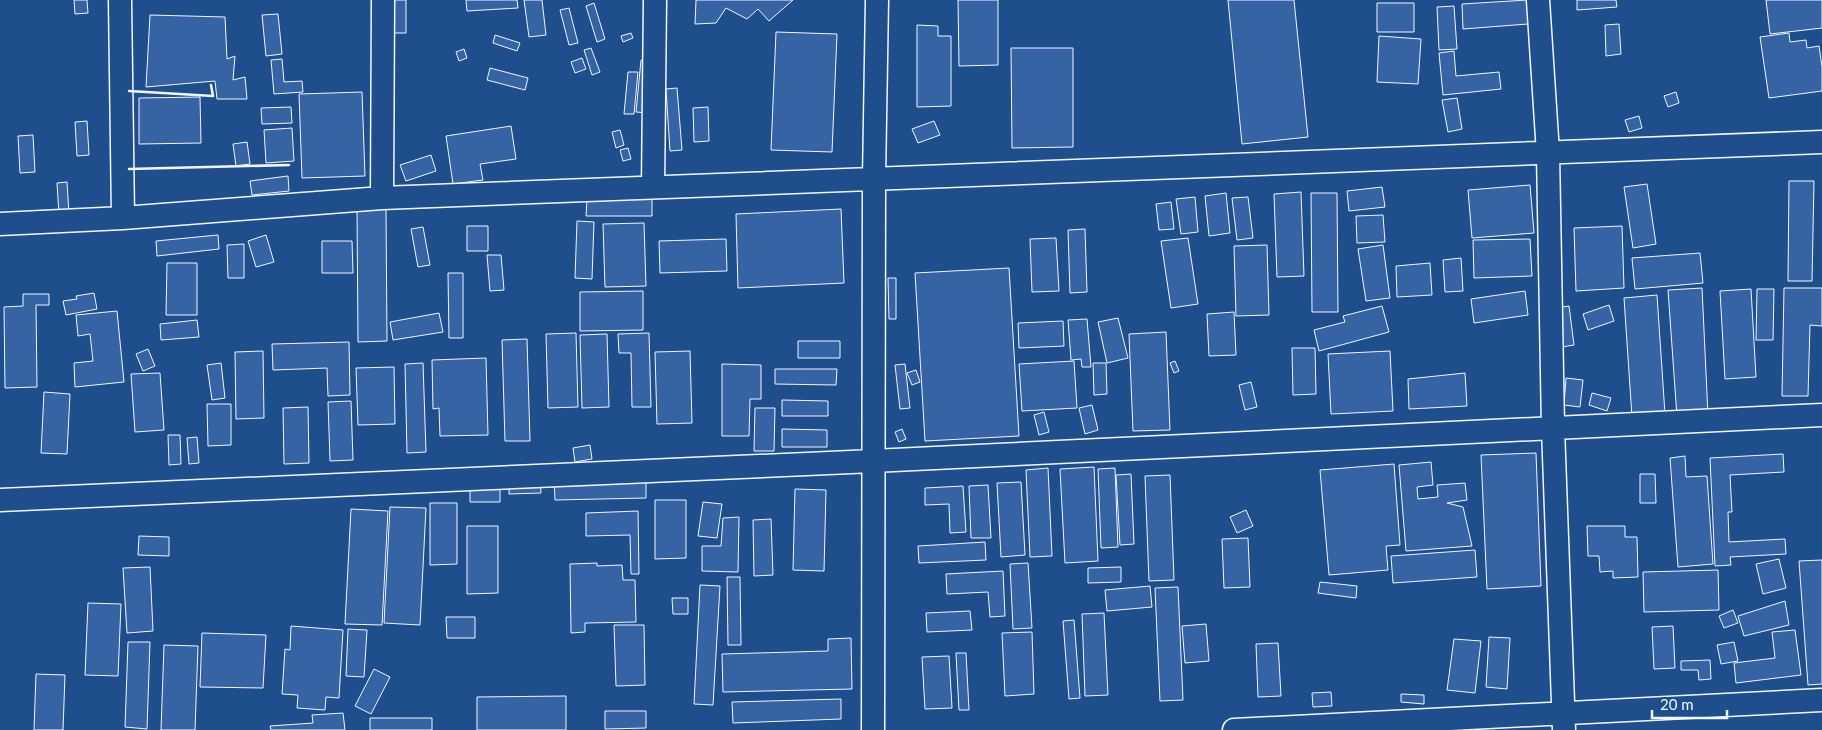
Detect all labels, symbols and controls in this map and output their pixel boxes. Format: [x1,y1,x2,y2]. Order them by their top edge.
scale bar [1652,688,1727,720]
text: 20 m [1660,695,1694,713]

